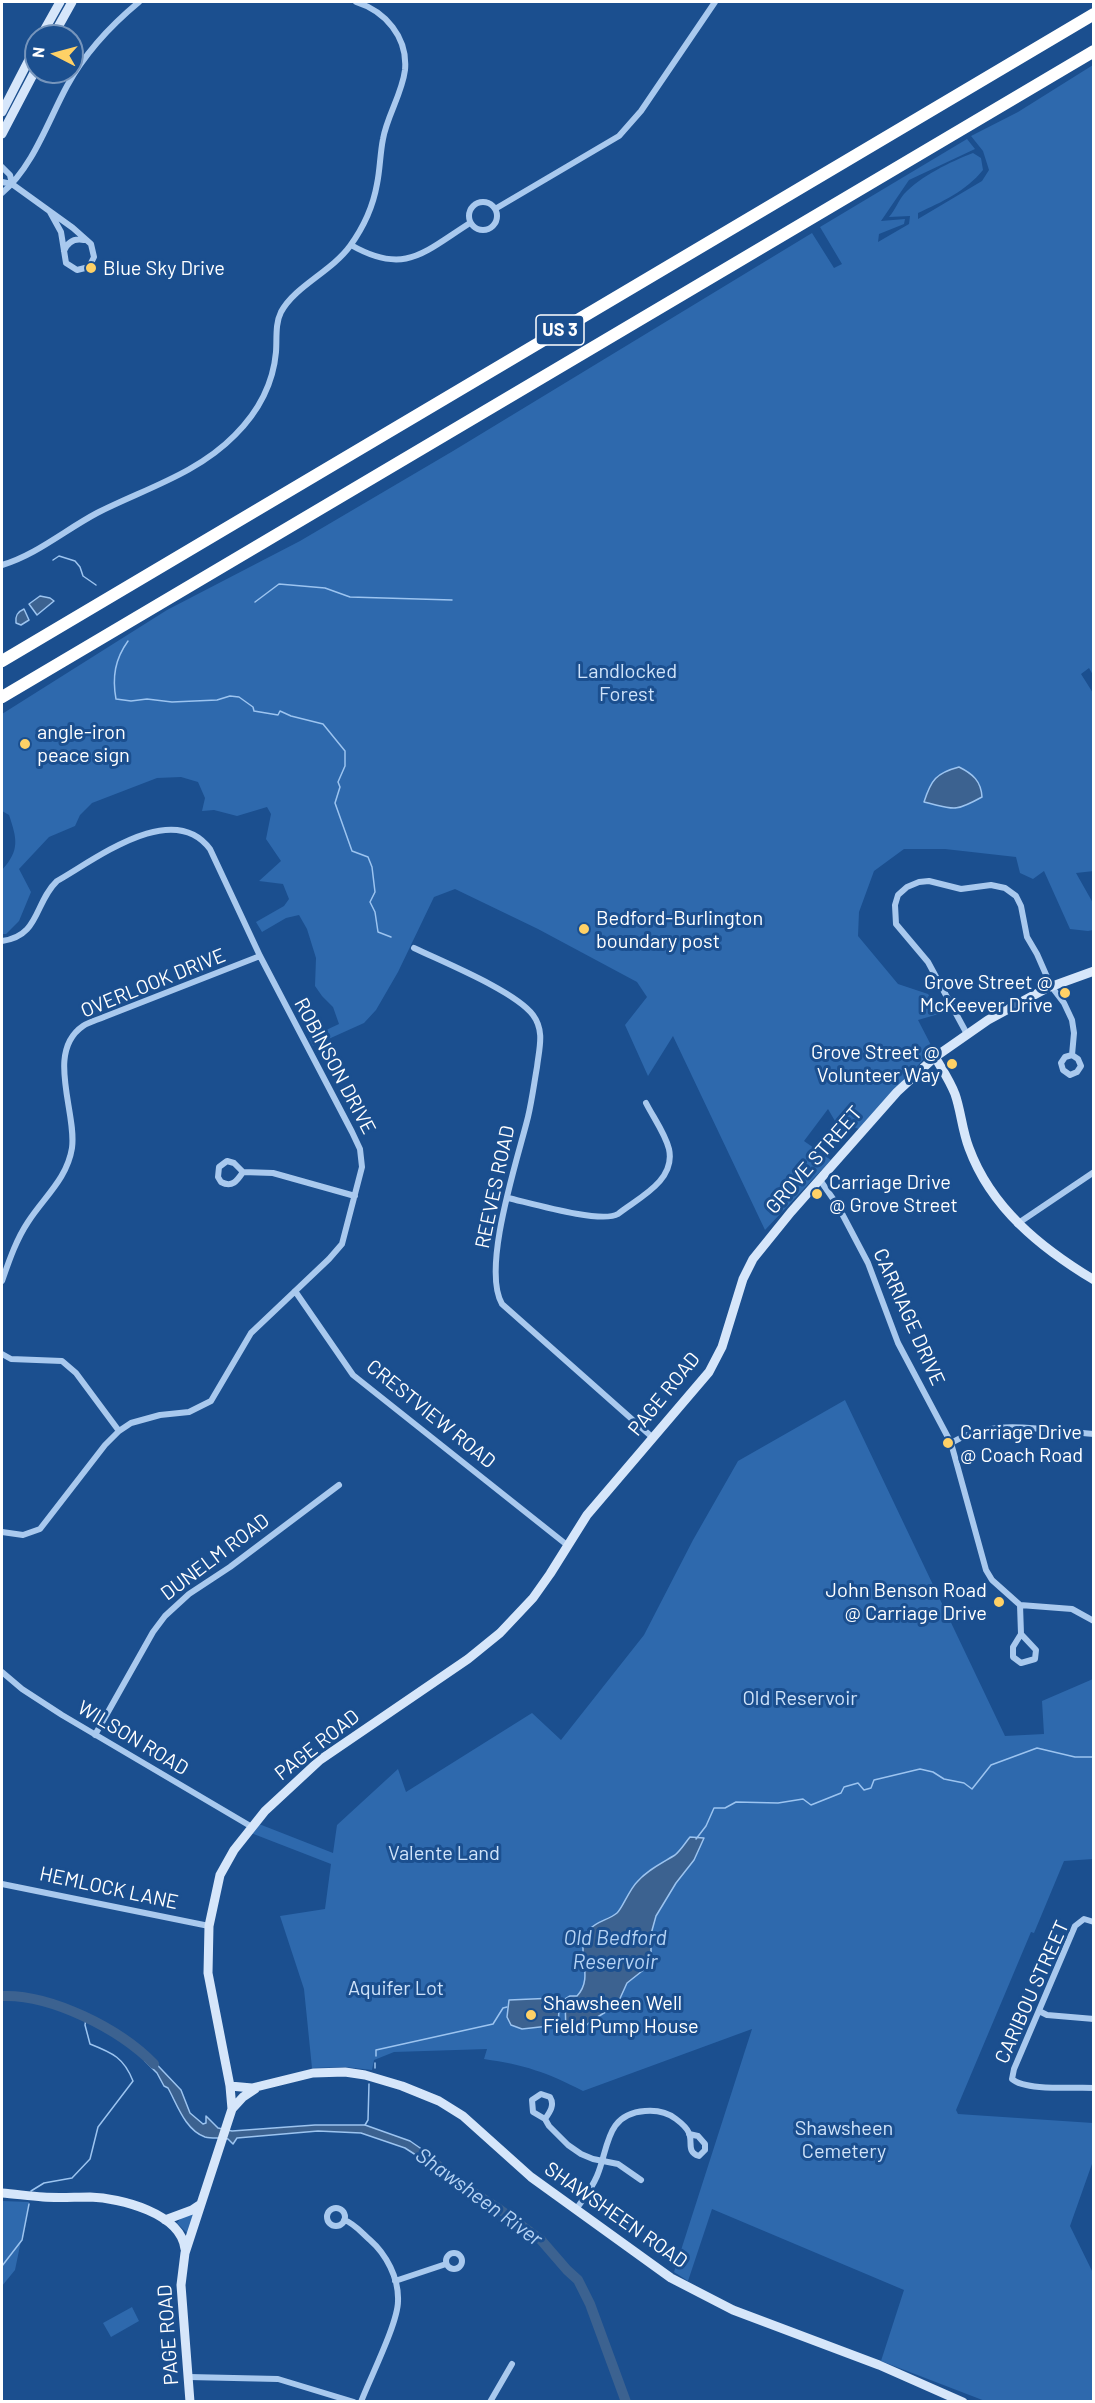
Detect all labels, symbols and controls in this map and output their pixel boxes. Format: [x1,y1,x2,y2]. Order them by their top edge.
north arrow [24,24,84,84]
text: N [28,46,48,59]
place label: Blue Sky Drive [103,256,225,280]
marker: Blue Sky Drive [84,261,98,275]
road number: US 3 [536,315,584,345]
park label: Landlocked Forest [577,659,677,706]
place label: angle-iron peace sign [37,720,130,767]
marker: angle-iron peace sign [18,737,32,751]
place label: Bedford-Burlington boundary post [596,906,763,953]
marker: Bedford-Burlington boundary post [577,922,591,936]
street label: OVERLOOK DRIVE [77,943,229,1023]
place label: Grove Street @ McKeever Drive [920,970,1053,1017]
marker: Grove Street @ McKeever Drive [1058,986,1072,1000]
street label: ROBINSON DRIVE [289,994,381,1138]
place label: Grove Street @ Volunteer Way [811,1040,940,1087]
marker: Grove Street @ Volunteer Way [945,1057,959,1071]
street label: GROVE STREET [761,1101,867,1219]
street label: REEVES ROAD [470,1123,520,1251]
place label: Carriage Drive @ Grove Street [829,1170,958,1217]
marker: Carriage Drive @ Grove Street [810,1187,824,1201]
street label: CARRIAGE DRIVE [868,1245,950,1389]
street label: PAGE ROAD [623,1347,705,1441]
street label: CRESTVIEW ROAD [362,1355,500,1473]
place label: Carriage Drive @ Coach Road [960,1420,1083,1467]
marker: Carriage Drive @ Coach Road [941,1436,955,1450]
street label: DUNELM ROAD [156,1508,274,1606]
place label: John Benson Road @ Carriage Drive [826,1578,987,1625]
marker: John Benson Road @ Carriage Drive [992,1595,1006,1609]
park label: Old Reservoir [742,1686,858,1710]
street label: WILSON ROAD [73,1696,193,1780]
street label: PAGE ROAD [270,1705,364,1785]
park label: Valente Land [388,1841,500,1865]
street label: HEMLOCK LANE [37,1862,181,1914]
street label: CARIBOU STREET [990,1917,1074,2067]
water label: Old Bedford Reservoir [563,1925,667,1975]
park label: Aquifer Lot [348,1976,444,2000]
place label: Shawsheen Well Field Pump House [543,1991,699,2038]
marker: Shawsheen Well Field Pump House [524,2008,538,2022]
park label: Shawsheen Cemetery [795,2116,893,2163]
water label: Shawsheen River [411,2143,547,2251]
street label: SHAWSHEEN ROAD [540,2157,692,2273]
street label: PAGE ROAD [153,2284,183,2386]

